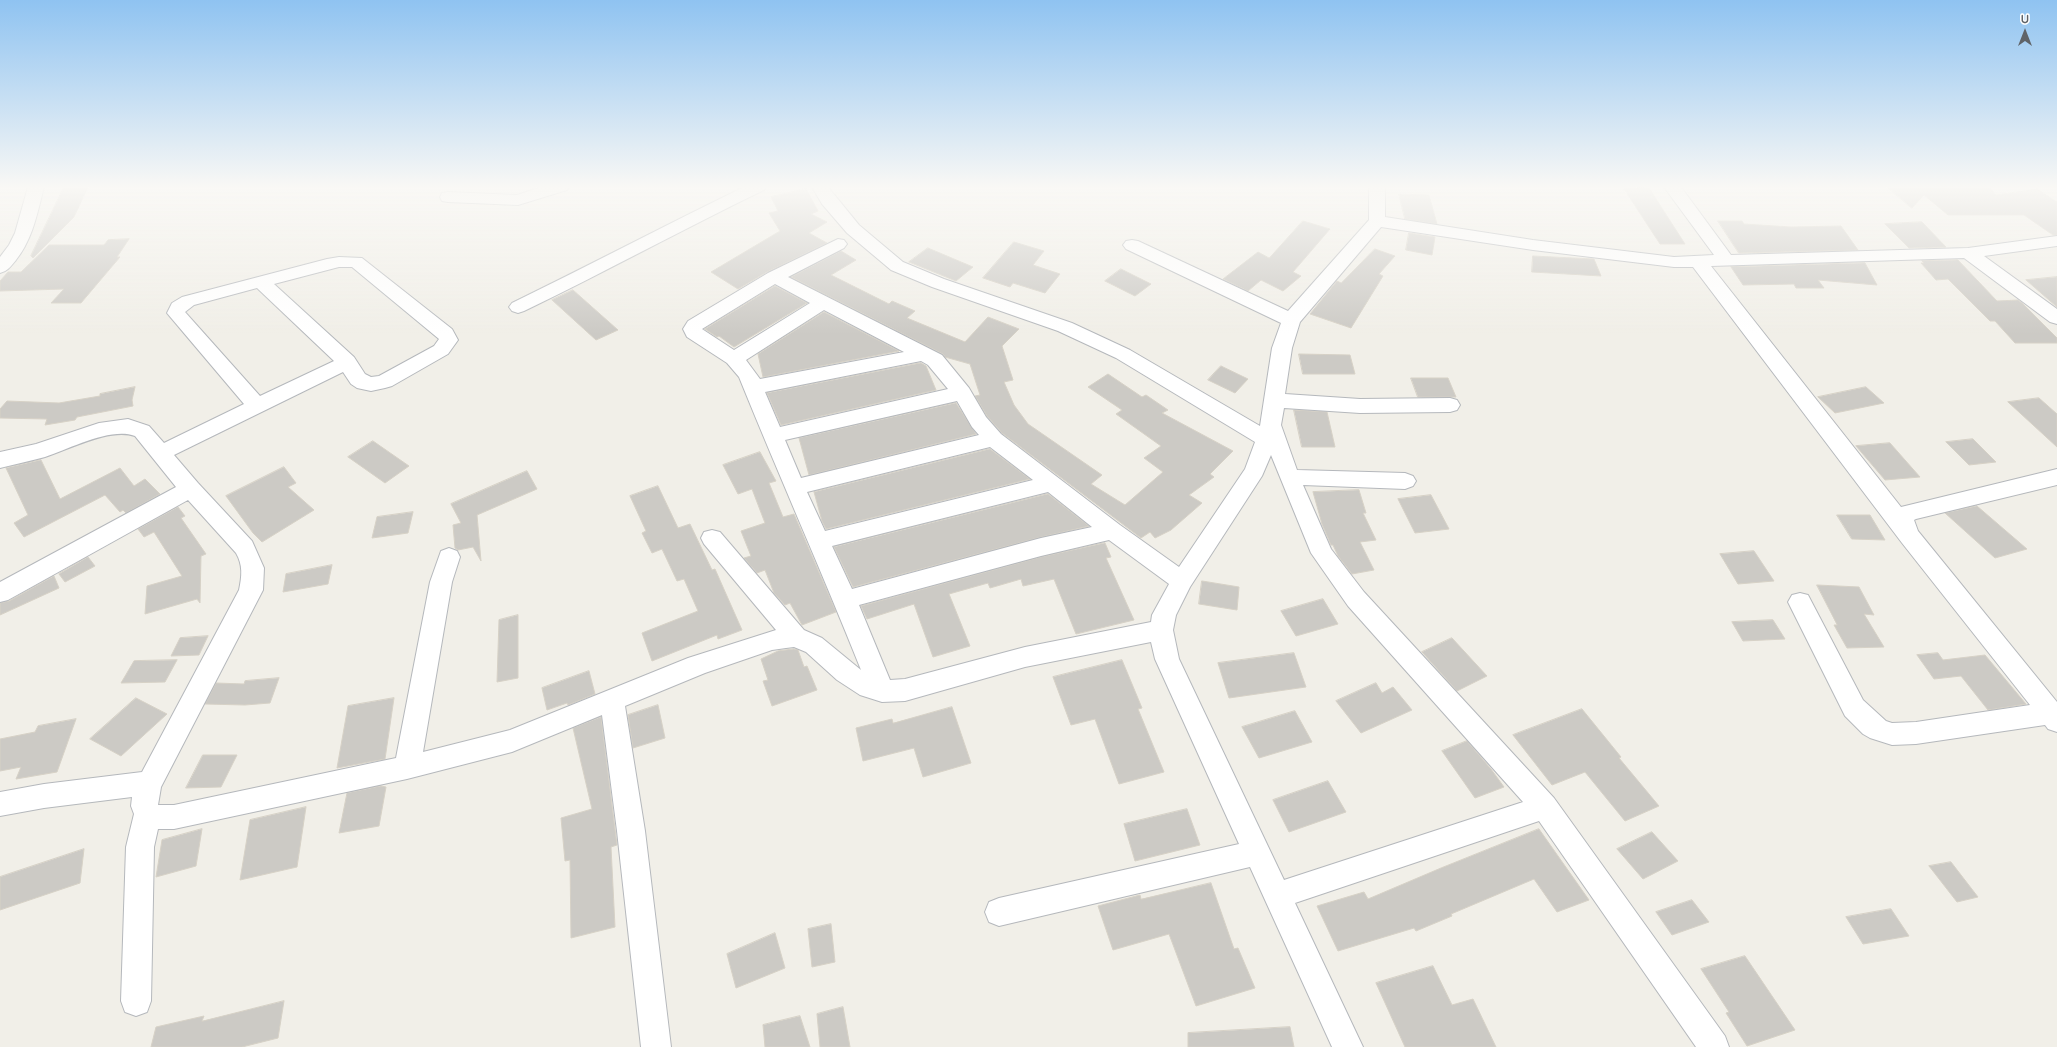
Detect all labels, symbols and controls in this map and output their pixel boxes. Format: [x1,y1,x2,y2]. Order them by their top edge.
north arrow [2005,12,2045,52]
text: U [2021,13,2029,26]

